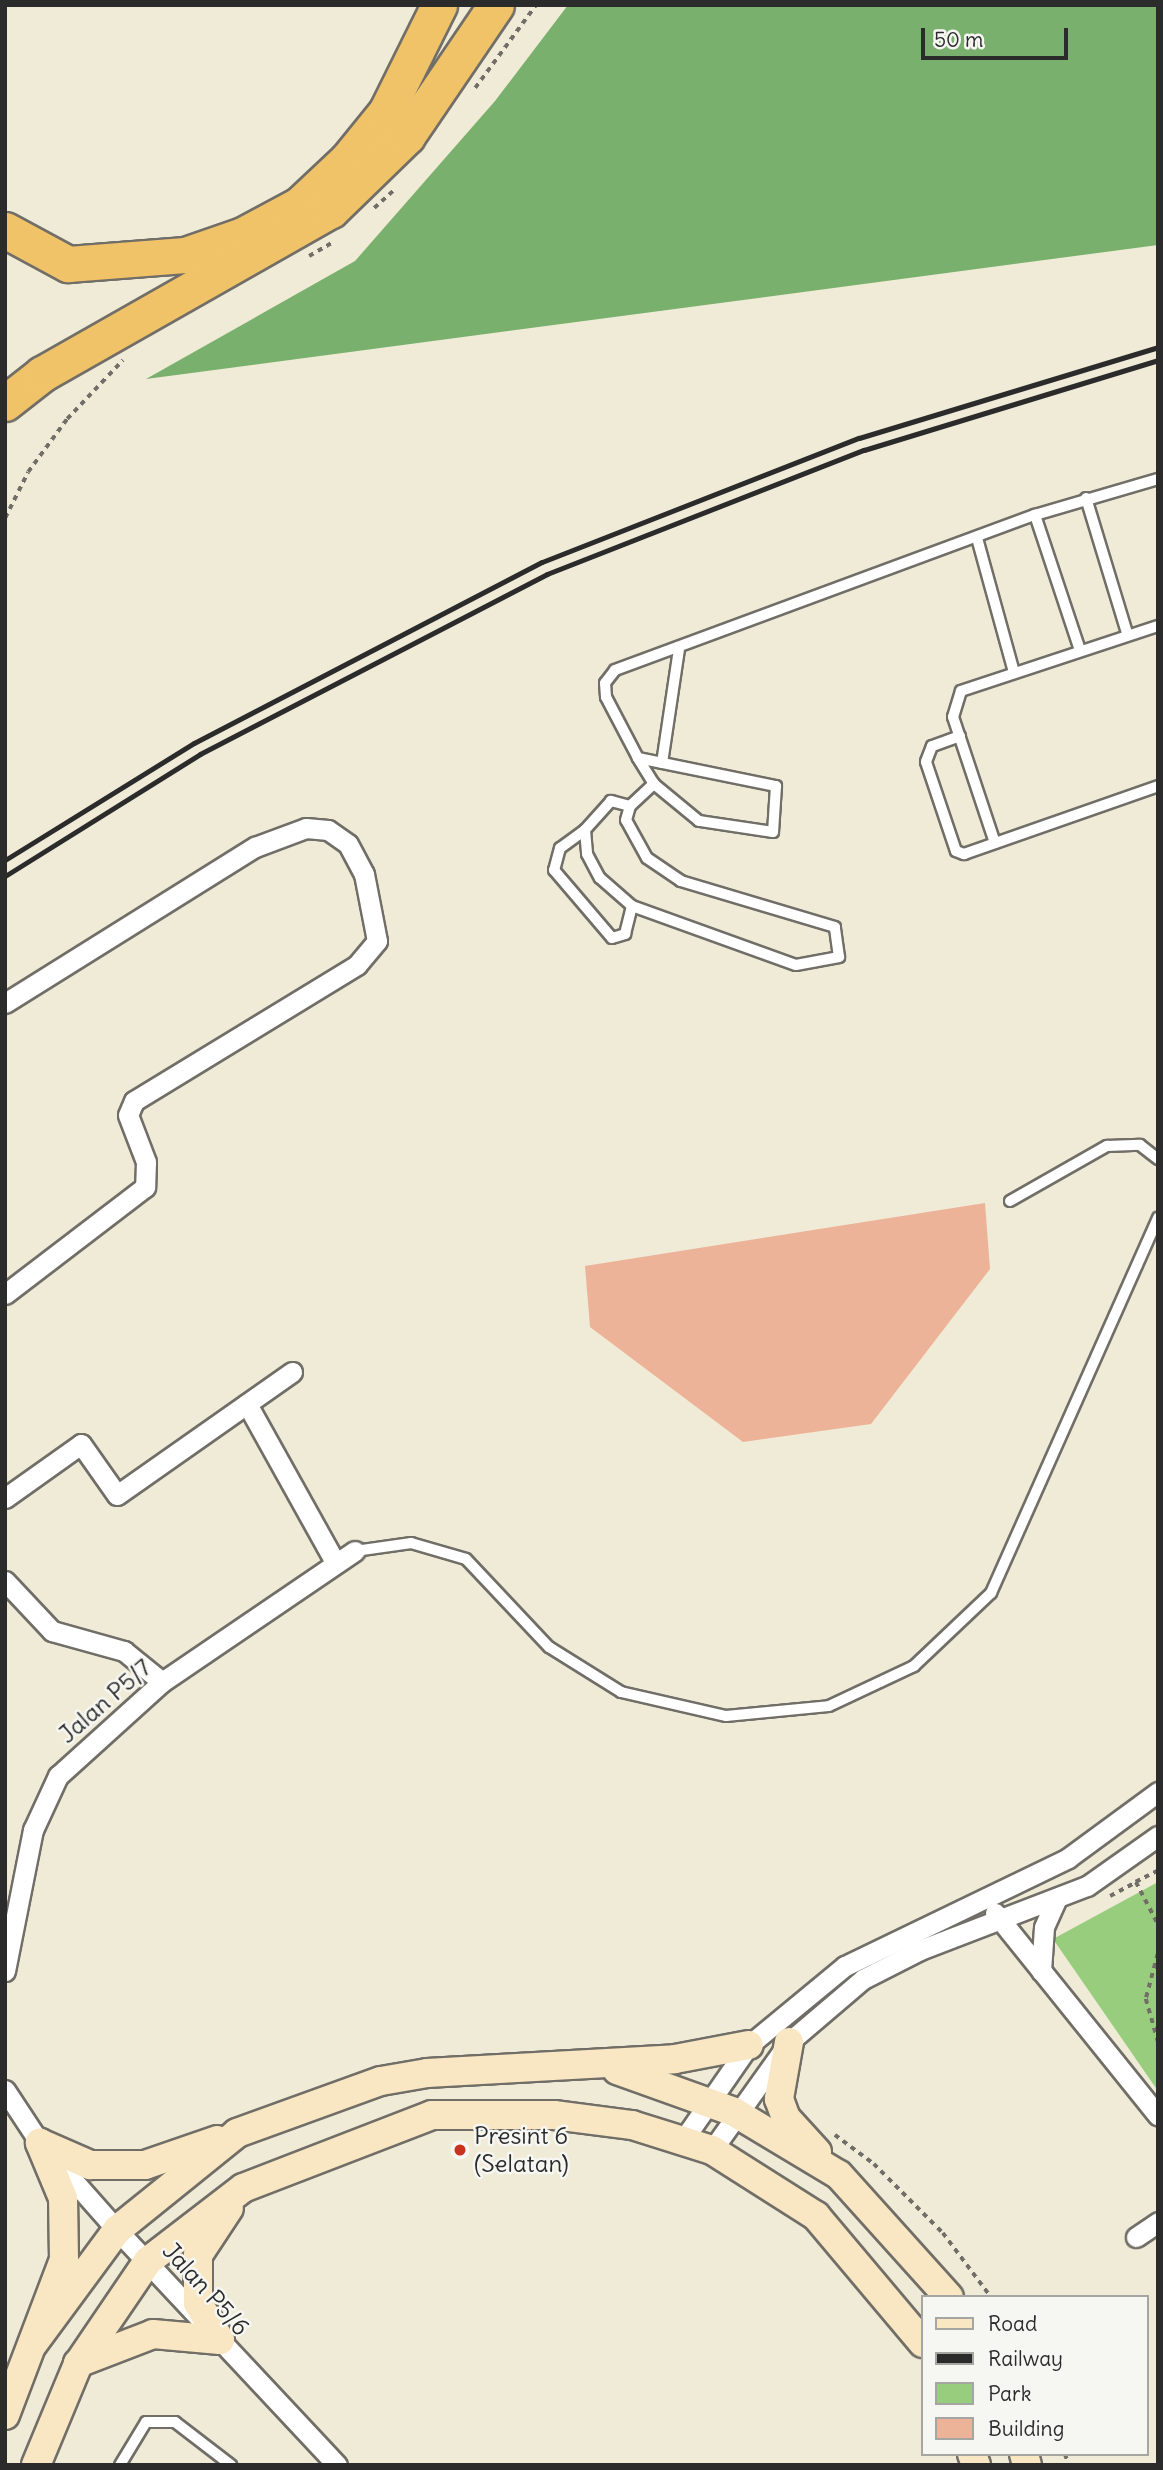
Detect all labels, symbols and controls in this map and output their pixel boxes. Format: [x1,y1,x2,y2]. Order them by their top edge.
scale bar [925,14,1072,58]
text: 50 m [934,26,983,53]
street label: Jalan P5/7 [53,1653,157,1749]
place label: Presint 6 (Selatan) [474,2122,569,2178]
marker: Presint 6 (Selatan) [452,2142,468,2158]
street label: Jalan P5/6 [157,2237,255,2341]
legend [922,2295,1149,2456]
text: Road [988,2310,1037,2337]
text: Railway [988,2345,1063,2372]
text: Park [988,2380,1031,2407]
text: Building [988,2415,1064,2442]

